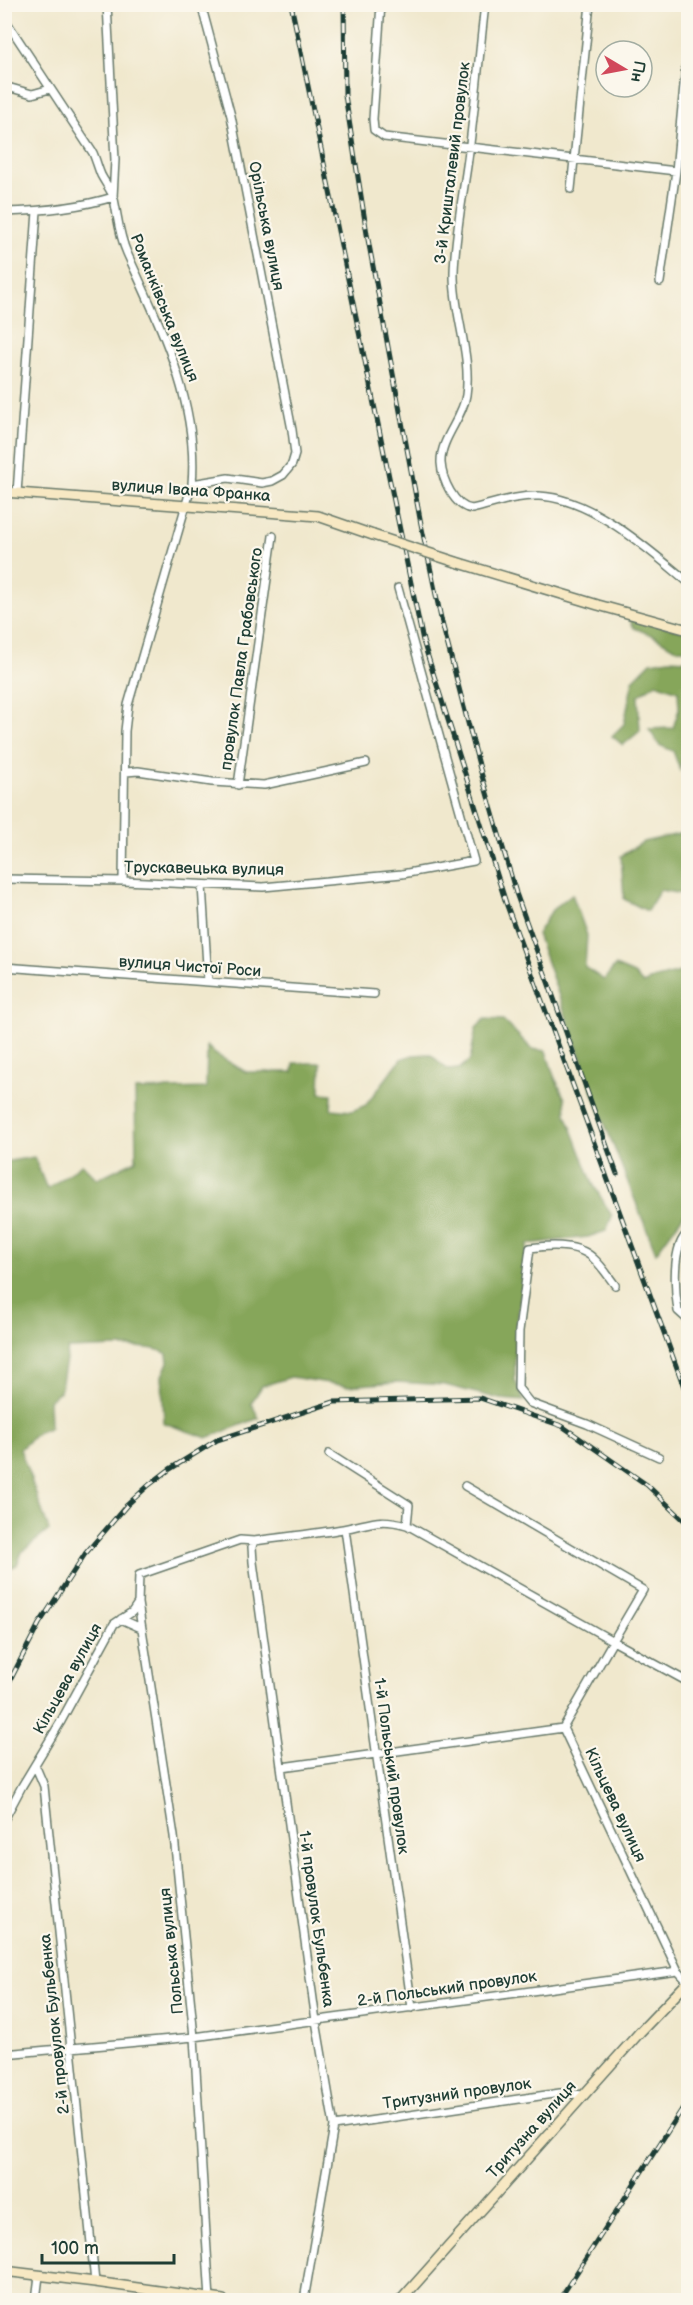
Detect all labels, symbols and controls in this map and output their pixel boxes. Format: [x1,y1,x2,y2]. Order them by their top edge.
north arrow [594,39,654,99]
text: Пн [626,59,649,83]
street label: 3-й Кришталевий провулок [431,60,475,265]
street label: Орільська вулиця [244,160,288,292]
street label: Романківська вулиця [126,231,202,385]
street label: вулиця Івана Франка [111,476,272,506]
street label: провулок Павла Грабовського [217,546,267,772]
street label: Трускавецька вулиця [124,858,284,880]
street label: вулиця Чистої Роси [118,953,262,981]
street label: Кільцева вулиця [30,1620,106,1738]
street label: 1-й Польський провулок [369,1677,413,1856]
street label: Кільцева вулиця [580,1745,650,1865]
street label: 1-й провулок Бульбенка [294,1830,338,2009]
street label: Польська вулиця [156,1887,188,2015]
street label: 2-й провулок Бульбенка [36,1932,74,2115]
street label: 2-й Польський провулок [356,1967,538,2011]
street label: Тритузний провулок [382,2074,533,2114]
street label: Тритузна вулиця [483,2077,581,2183]
scale bar [42,2227,174,2265]
text: 100 m [51,2238,99,2259]

